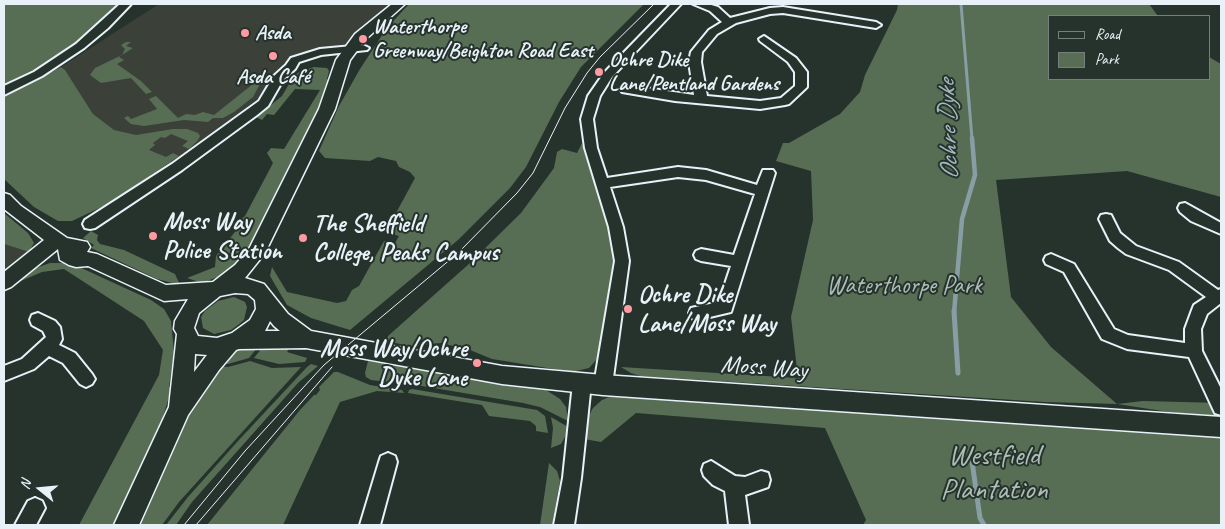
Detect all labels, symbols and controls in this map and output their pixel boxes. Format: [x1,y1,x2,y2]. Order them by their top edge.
place label: Waterthorpe Greenway/Beighton Road East [373,14,593,64]
legend [1048,15,1210,80]
place label: Asda [255,20,291,46]
text: Road [1095,25,1120,44]
marker: Asda [239,27,251,39]
marker: Waterthorpe Greenway/Beighton Road East [357,33,369,45]
place label: Ochre Dike Lane/Pentland Gardens [609,47,779,97]
marker: Asda Café [267,50,279,62]
text: Park [1095,50,1119,69]
place label: Asda Café [236,64,310,90]
marker: Ochre Dike Lane/Pentland Gardens [593,66,605,78]
water label: Ochre Dyke [932,79,966,181]
place label: Moss Way Police Station [163,207,282,266]
place label: The Sheffield College, Peaks Campus [313,209,498,268]
marker: Moss Way Police Station [147,230,159,242]
marker: The Sheffield College, Peaks Campus [297,232,309,244]
park label: Waterthorpe Park [826,271,982,301]
place label: Ochre Dike Lane/Moss Way [638,280,776,339]
marker: Ochre Dike Lane/Moss Way [622,303,634,315]
place label: Moss Way/Ochre Dyke Lane [320,334,467,393]
street label: Moss Way [720,350,808,386]
marker: Moss Way/Ochre Dyke Lane [471,357,483,369]
park label: Westfield Plantation [940,438,1048,508]
north arrow [15,464,65,514]
text: N [16,478,35,491]

